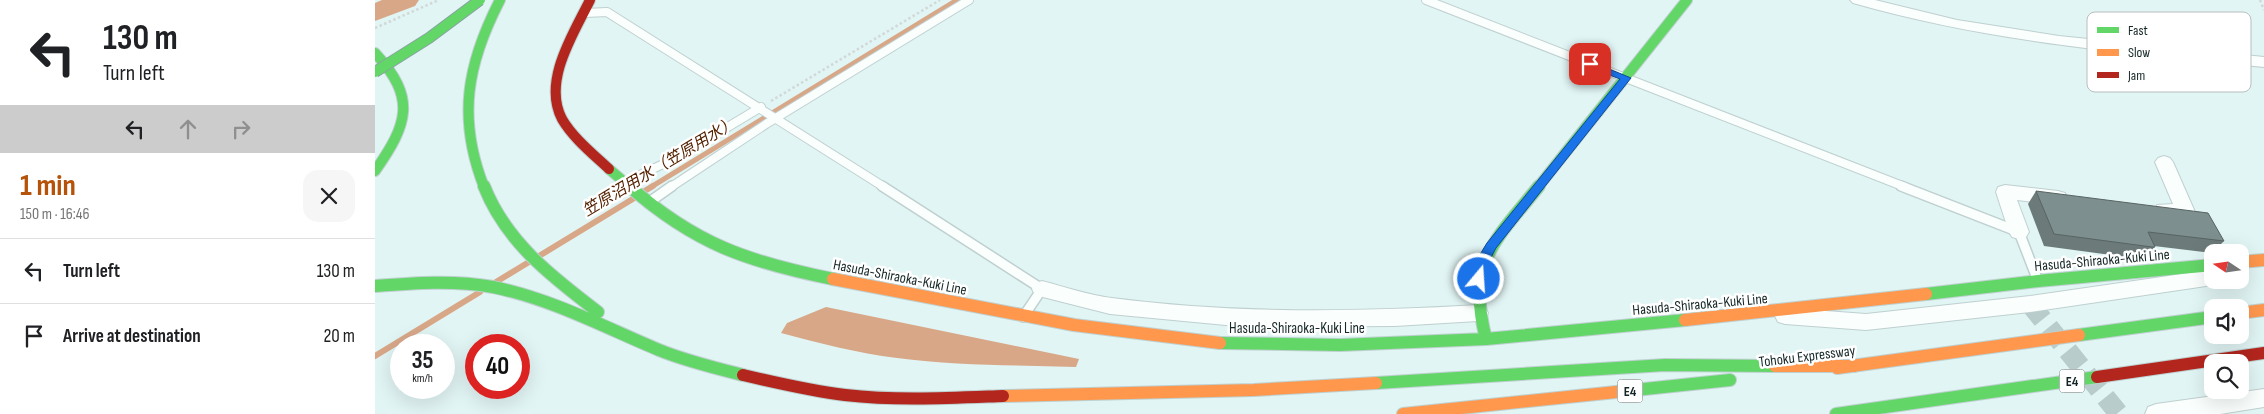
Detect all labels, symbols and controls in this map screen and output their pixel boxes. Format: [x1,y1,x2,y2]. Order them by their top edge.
legend [2087,12,2251,92]
text: 130 m [103,17,178,60]
icon: left [20,20,85,85]
text: Fast [2128,22,2148,39]
pin [1569,43,1611,85]
text: Slow [2128,44,2150,61]
icon: arrive [1576,50,1604,78]
text: Turn left [103,60,165,87]
text: Jam [2127,67,2145,84]
water label: 笠原沼用水（笠原用水） [579,114,740,221]
icon: left [121,115,149,143]
icon: ahead [174,115,202,143]
icon: right [227,115,255,143]
text: 1 min [20,168,76,204]
button: close [303,170,355,222]
text: 150 m · 16:46 [20,205,90,224]
north arrow [2204,244,2249,289]
map controls [2204,244,2249,399]
street label: Hasuda-Shiraoka-Kuki Line [2034,245,2171,276]
position arrow [1452,252,1504,304]
street label: Hasuda-Shiraoka-Kuki Line [831,255,968,300]
icon: left [20,257,48,285]
text: Turn left [63,260,120,283]
text: 130 m [317,260,355,283]
street label: Hasuda-Shiraoka-Kuki Line [1632,289,1769,320]
button: sound [2204,299,2249,344]
street label: Hasuda-Shiraoka-Kuki Line [1229,319,1365,338]
icon: arrive [20,322,48,350]
text: Arrive at destination [63,325,201,348]
text: 20 m [323,325,355,348]
speed limit sign: 40 [465,334,530,399]
street label: Tohoku Expressway [1758,341,1856,372]
text: 35 [411,345,434,376]
button: search [2204,354,2249,399]
road number: E4 [2059,370,2085,392]
text: km/h [412,371,433,386]
road number: E4 [1617,380,1643,402]

